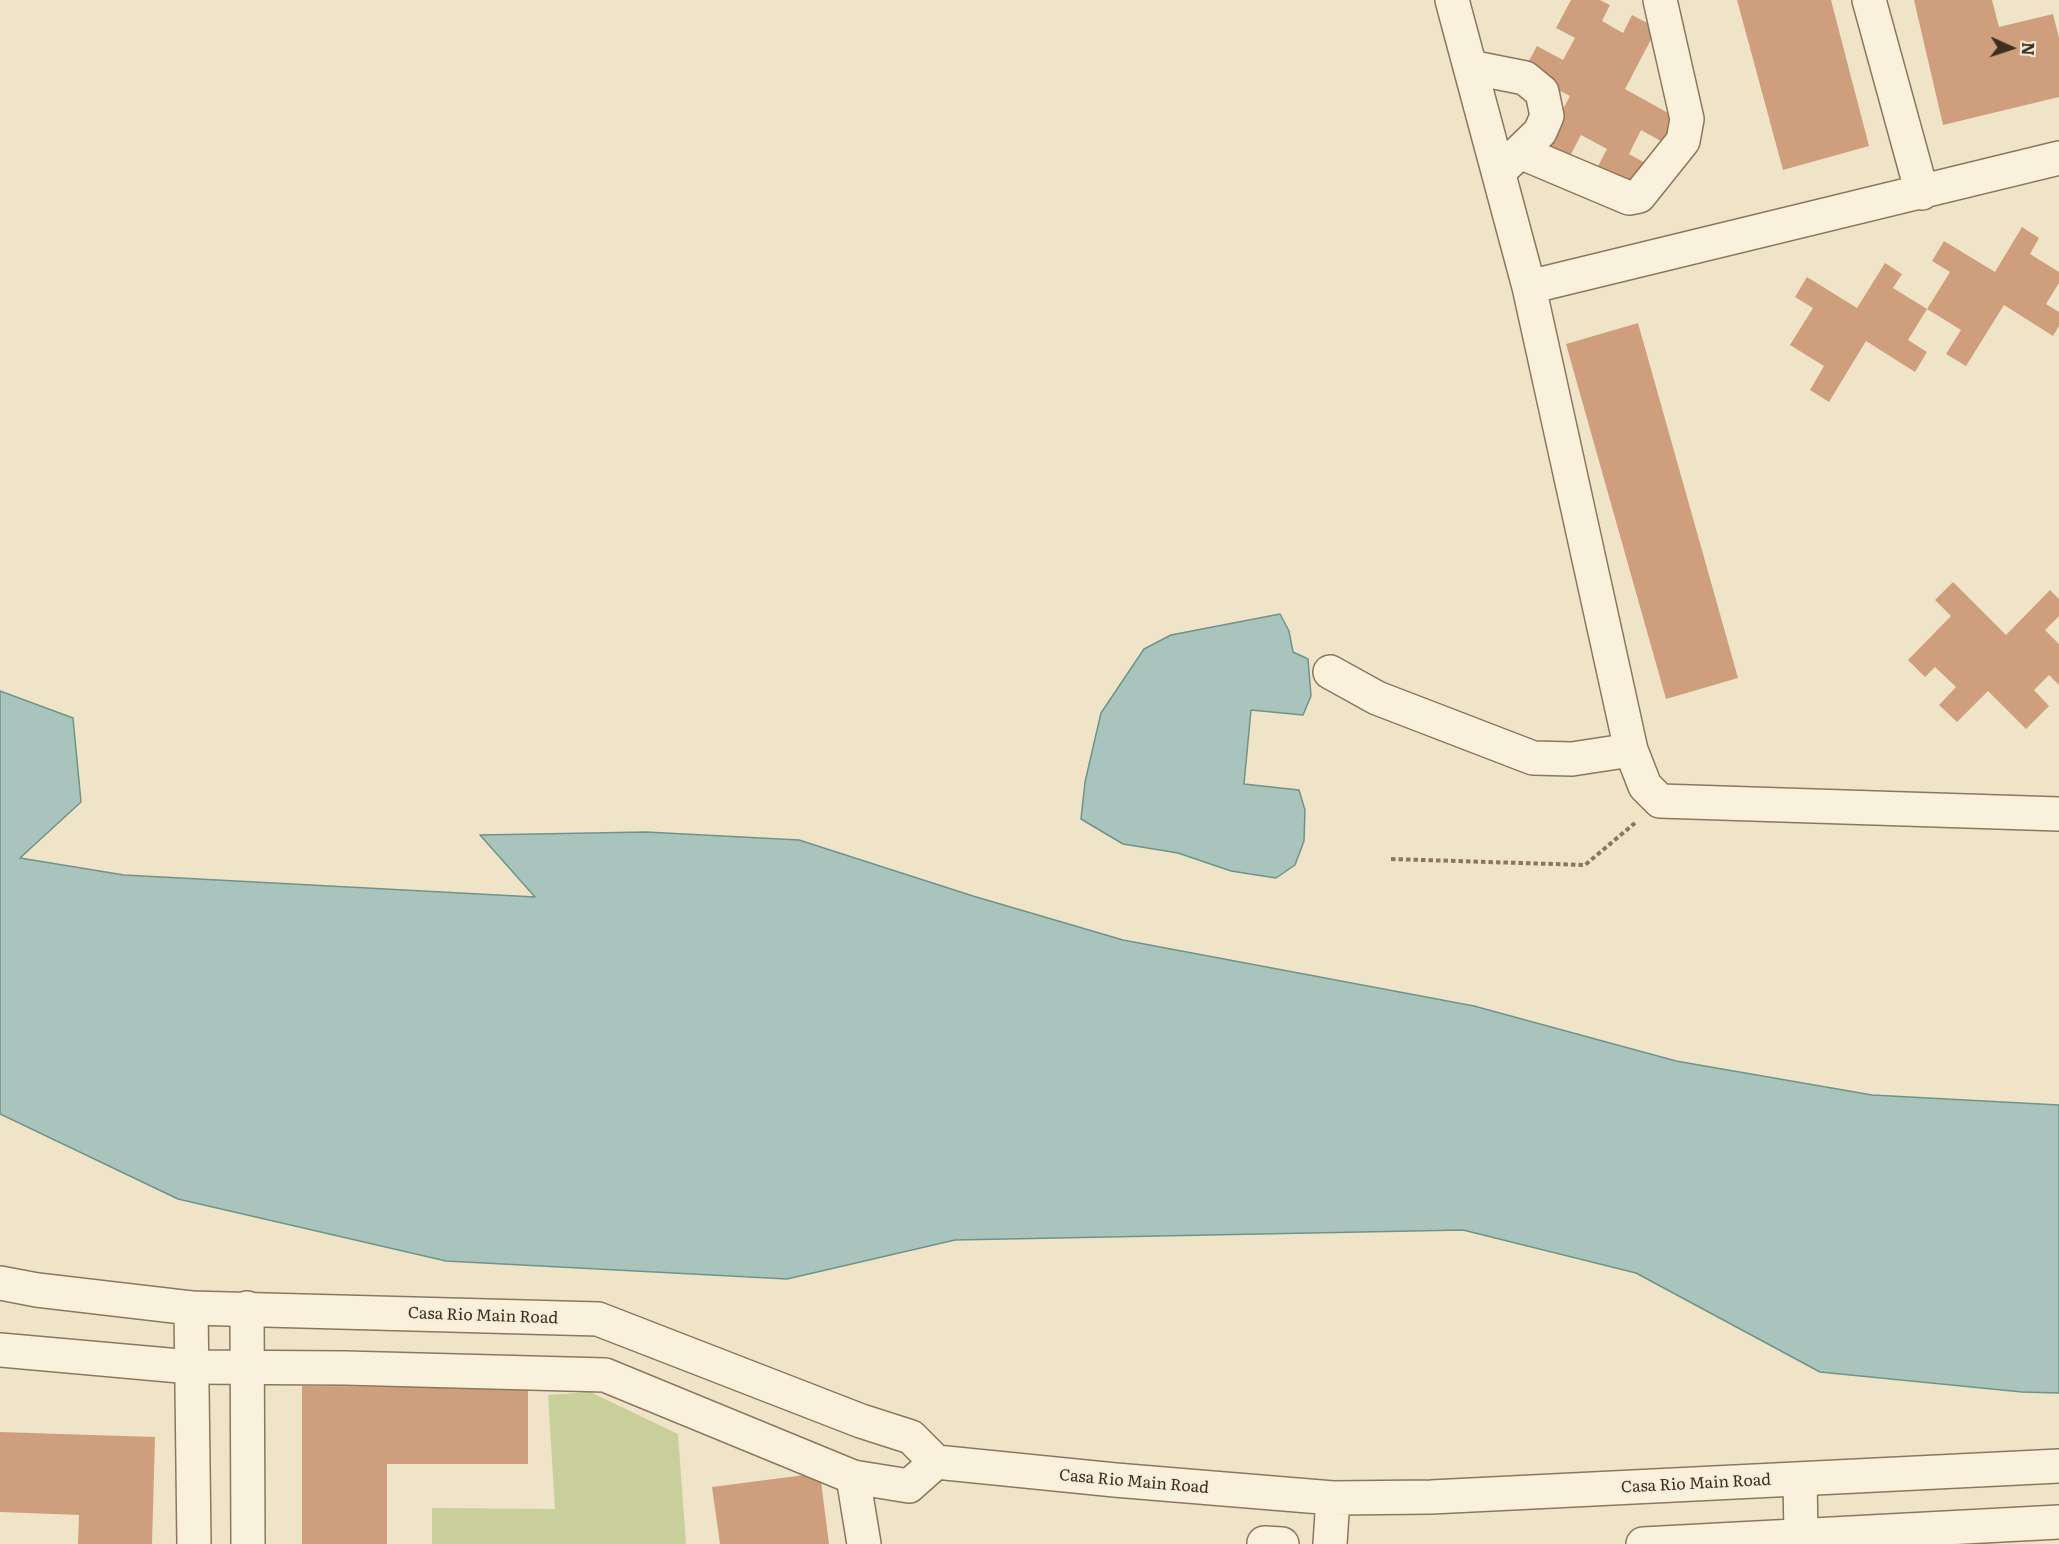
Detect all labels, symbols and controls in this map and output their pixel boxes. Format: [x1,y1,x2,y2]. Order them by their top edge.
north arrow [1981,18,2041,78]
text: N [2017,42,2041,56]
street label: Casa Rio Main Road [408,1304,558,1328]
street label: Casa Rio Main Road [1058,1466,1210,1498]
street label: Casa Rio Main Road [1620,1470,1772,1498]

